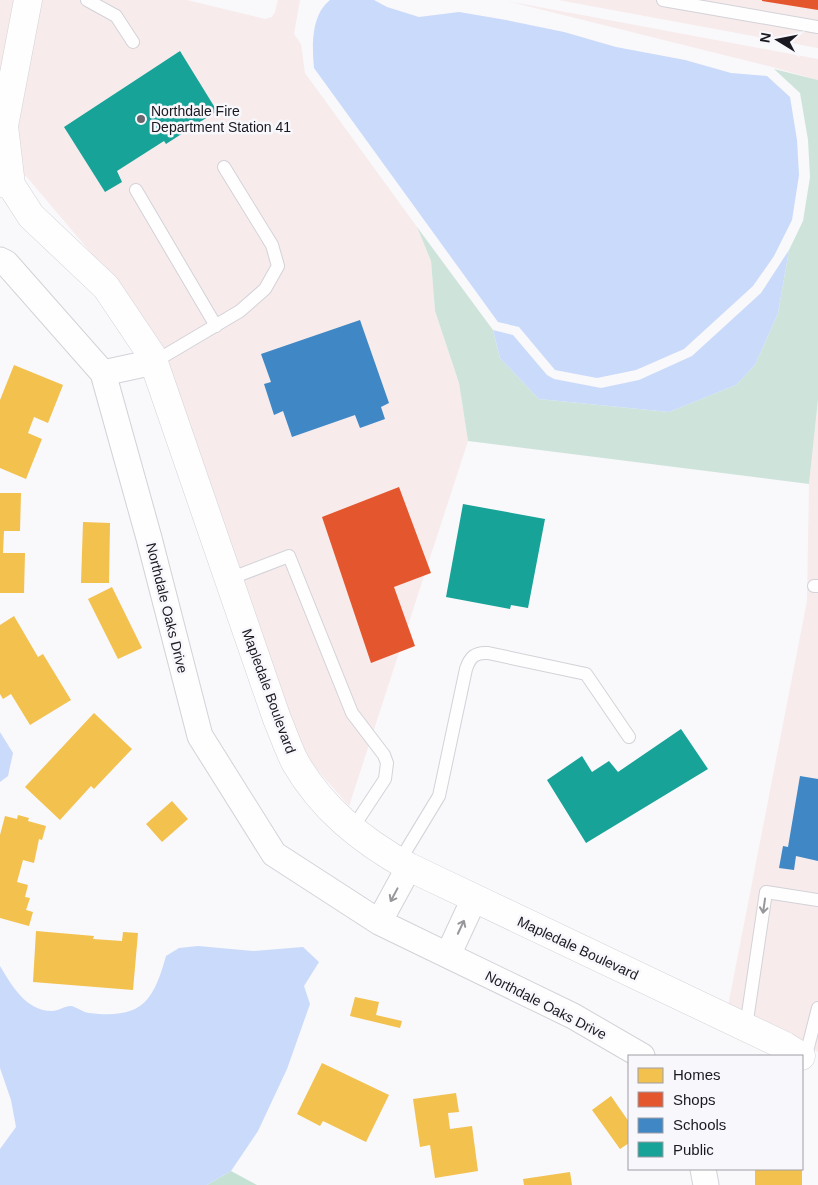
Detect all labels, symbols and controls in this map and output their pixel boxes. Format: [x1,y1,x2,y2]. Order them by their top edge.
north arrow [753,15,803,65]
text: N [756,31,774,44]
place label: Northdale Fire Department Station 41 [151,103,291,135]
marker: Northdale Fire Department Station 41 [135,113,147,125]
street label: Northdale Oaks Drive [143,541,191,675]
street label: Mapledale Boulevard [239,626,299,756]
one-way arrow [389,887,399,902]
one-way arrow [759,897,769,913]
street label: Mapledale Boulevard [515,913,641,983]
one-way arrow [457,920,466,935]
street label: Northdale Oaks Drive [483,967,609,1043]
legend [628,1055,803,1170]
text: Homes [673,1066,721,1083]
text: Shops [673,1091,716,1108]
text: Schools [673,1116,726,1133]
text: Public [673,1141,714,1158]

